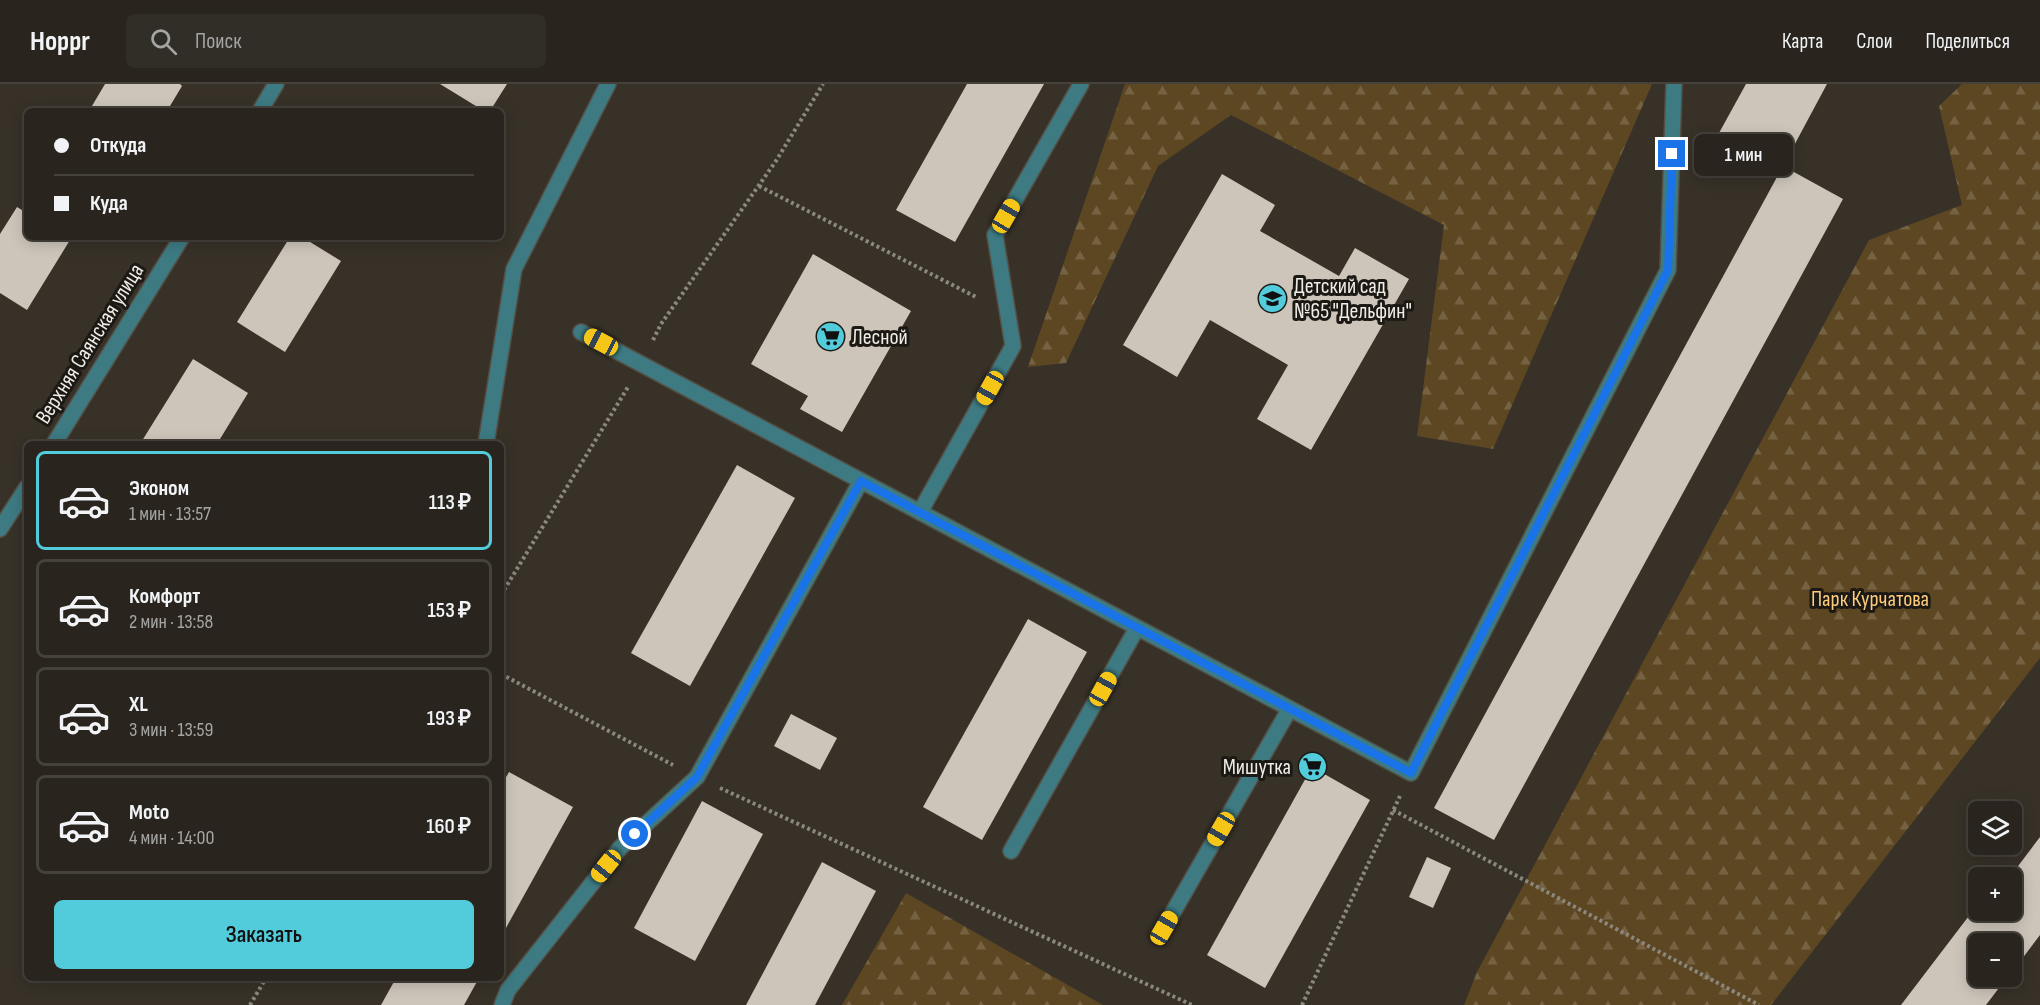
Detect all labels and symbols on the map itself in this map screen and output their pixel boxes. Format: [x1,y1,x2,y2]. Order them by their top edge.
callout: 1 мин [1693,133,1792,175]
route end [1658,140,1685,167]
car [989,196,1023,236]
street label: Верхняя Саянская улица [30,259,150,429]
place label: Детский сад №65 "Дельфин" [1294,273,1412,325]
school or university icon: Детский сад №65 "Дельфин" [1257,283,1289,315]
supermarket icon: Лесной [815,321,847,353]
place label: Лесной [852,324,908,351]
car [581,326,621,358]
car [973,368,1007,408]
park label: Парк Курчатова [1811,586,1929,613]
car [1086,669,1120,709]
supermarket icon: Мишутка [1296,751,1328,783]
place label: Мишутка [1223,754,1291,781]
car [1204,809,1238,849]
route start [621,820,648,847]
car [588,846,624,886]
car [1147,908,1181,948]

